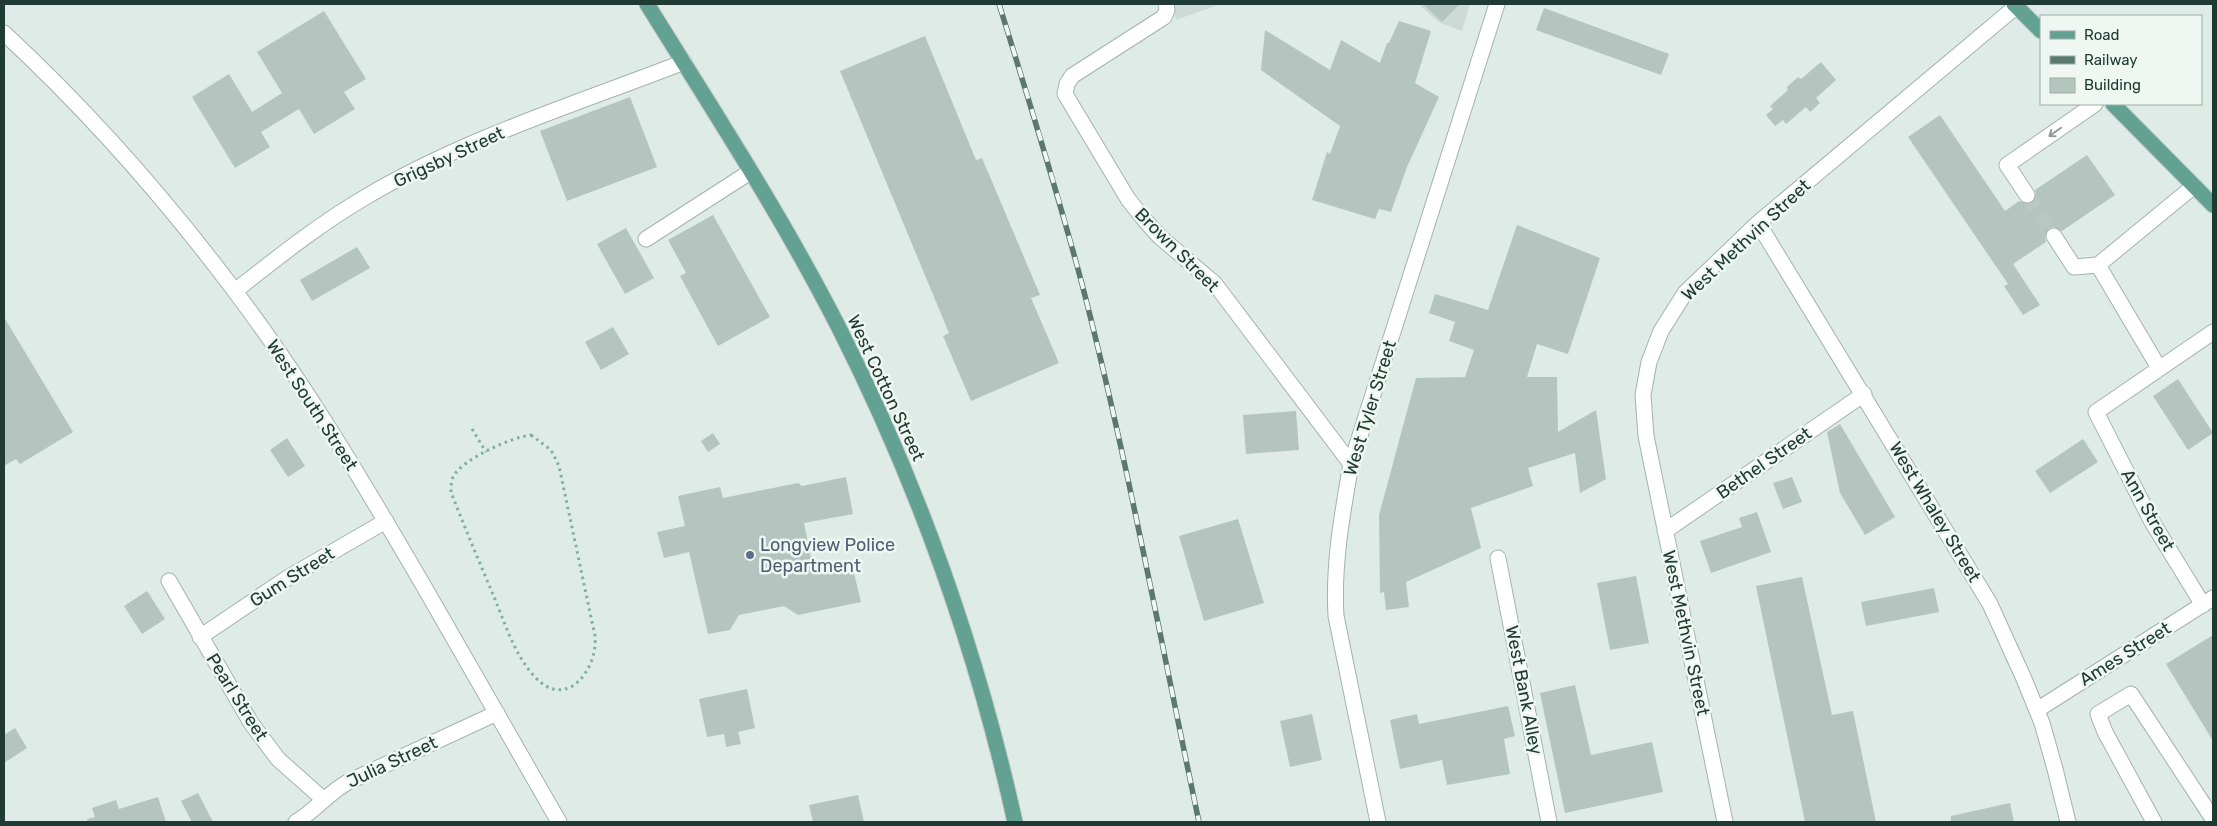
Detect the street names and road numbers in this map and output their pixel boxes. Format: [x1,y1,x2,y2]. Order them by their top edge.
street label: Grigsby Street [390,122,508,192]
street label: West Methvin Street [1677,175,1815,305]
street label: Brown Street [1130,203,1224,297]
street label: West Cotton Street [842,311,930,465]
street label: West South Street [262,335,362,475]
street label: West Tyler Street [1339,338,1401,478]
street label: Bethel Street [1712,422,1816,504]
street label: West Whaley Street [1884,438,1986,586]
street label: Ann Street [2116,465,2180,555]
street label: Gum Street [246,542,338,612]
street label: West Methvin Street [1658,548,1714,718]
street label: Ames Street [2075,617,2175,691]
street label: West Bank Alley [1501,624,1547,757]
street label: Pearl Street [201,649,273,745]
street label: Julia Street [343,731,441,793]

